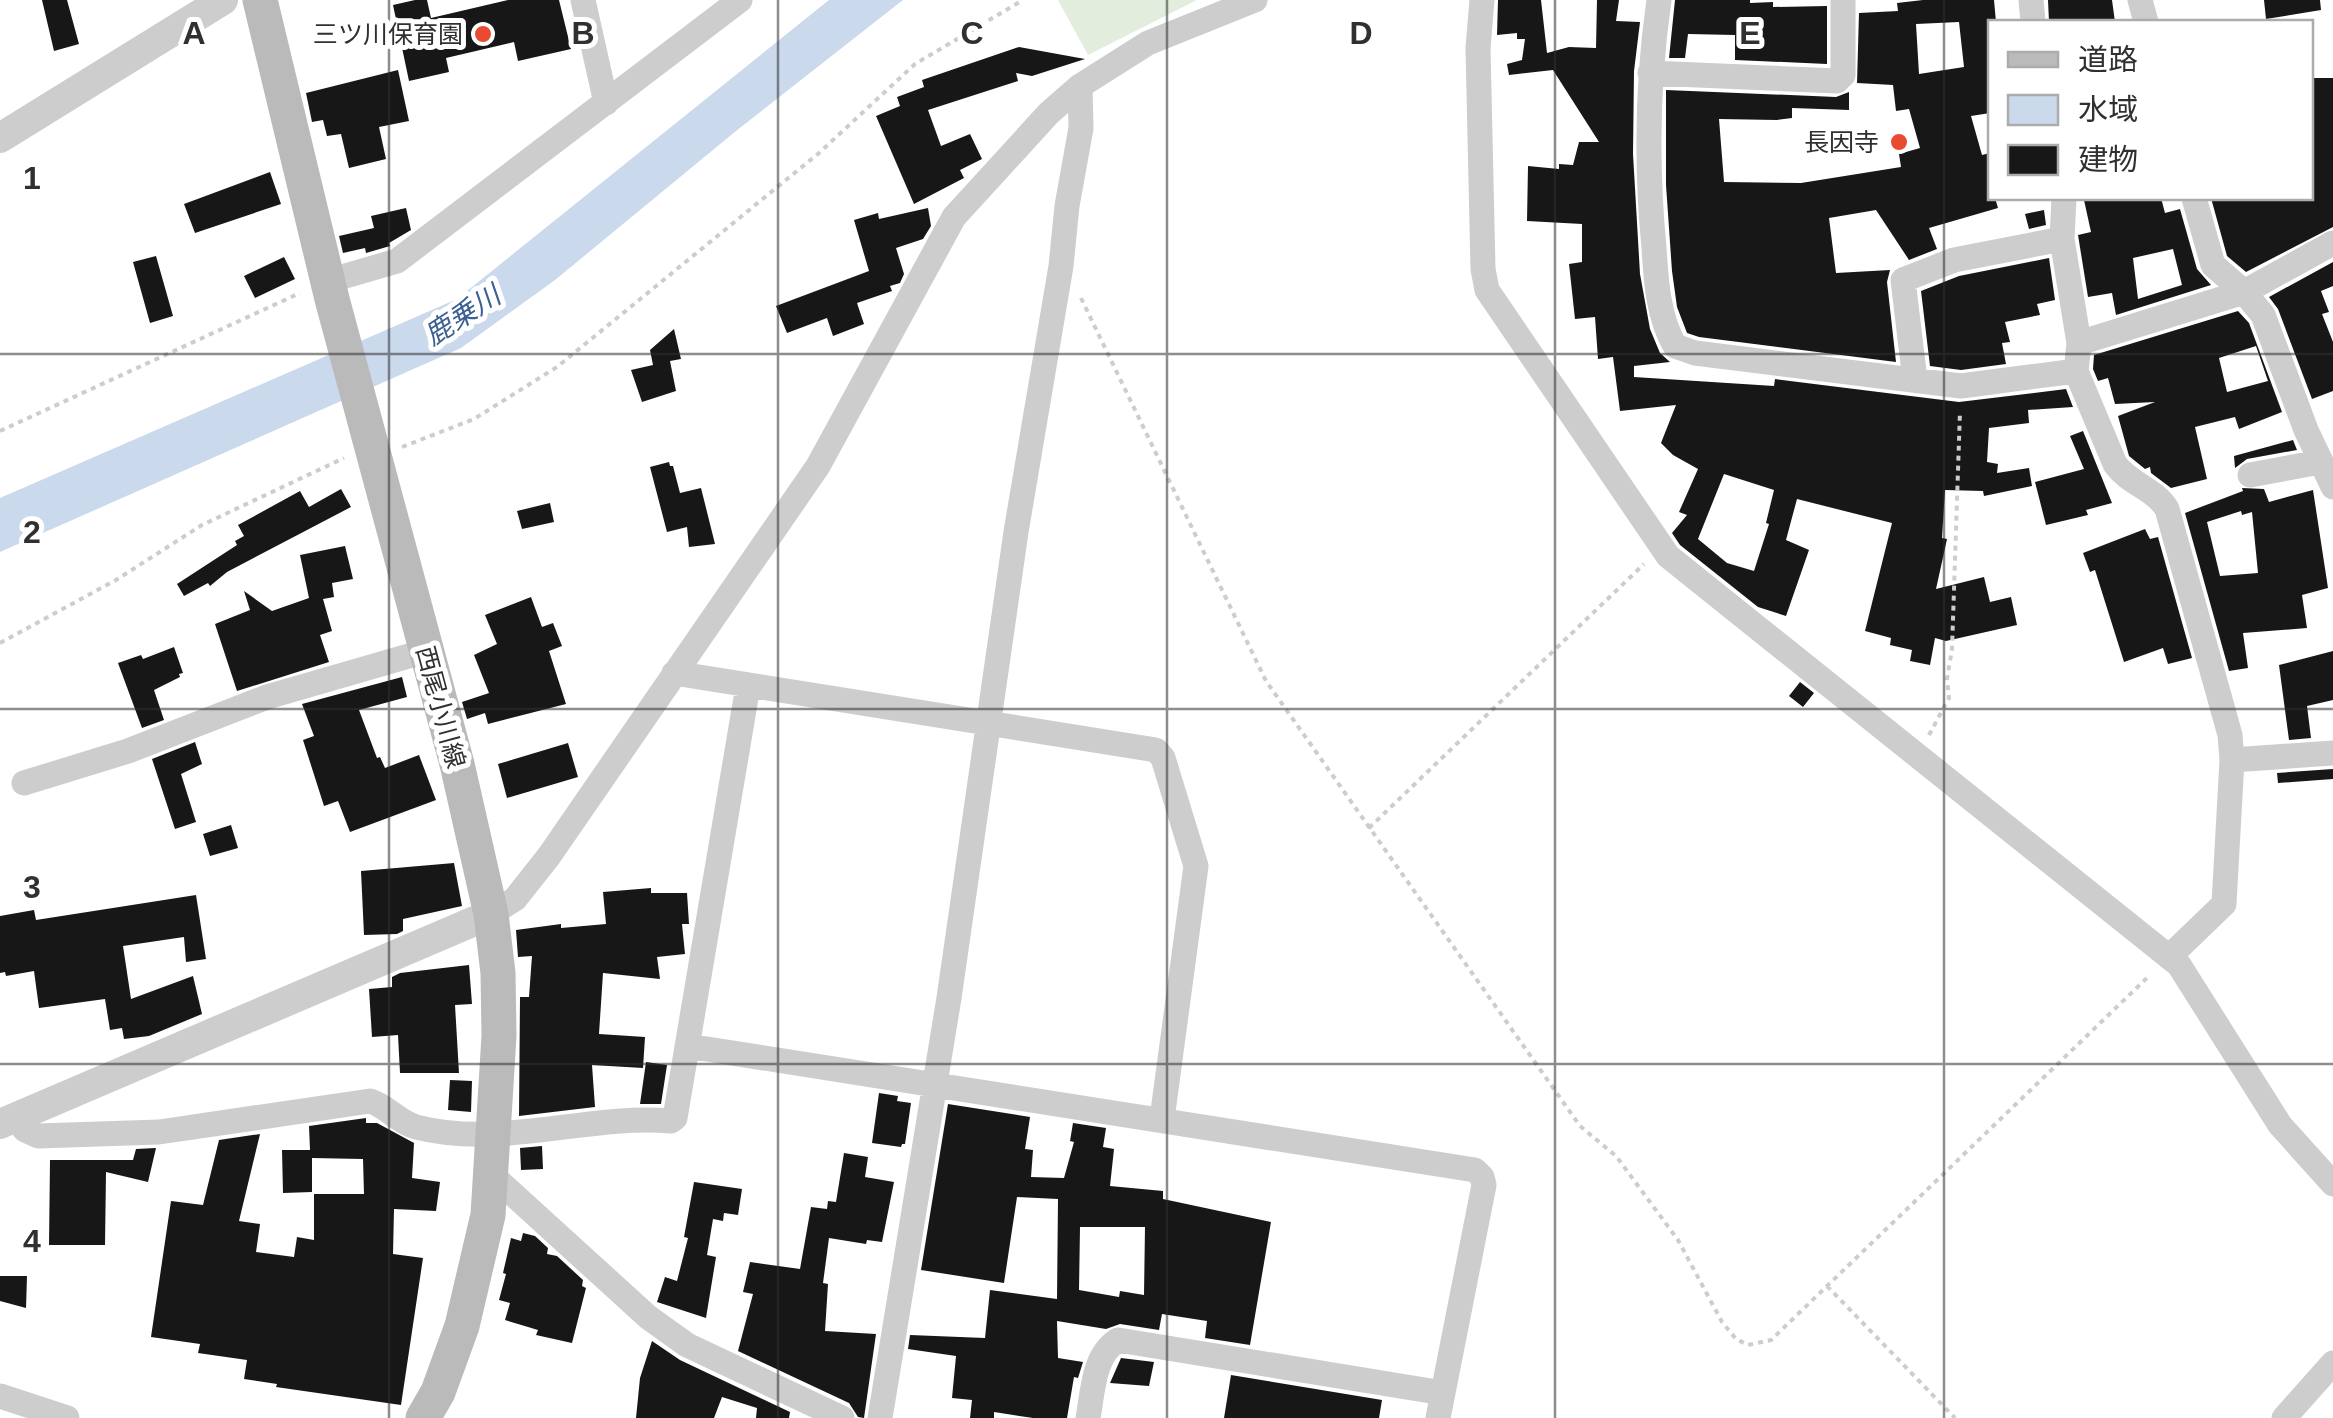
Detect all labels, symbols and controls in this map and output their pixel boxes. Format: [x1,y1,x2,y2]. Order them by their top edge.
text: A [182,15,206,51]
text: B [571,15,595,51]
text: C [960,15,984,51]
text: D [1349,15,1373,51]
text: E [1739,15,1761,51]
place label: 三ツ川保育園 [313,20,463,48]
legend [1988,20,2313,200]
marker: 三ツ川保育園 [472,23,494,45]
text: 道路 [2078,43,2138,76]
text: 水域 [2078,93,2138,126]
place label: 長因寺 [1804,128,1879,156]
marker: 長因寺 [1888,131,1910,153]
text: 建物 [2078,143,2138,176]
text: 1 [23,160,41,196]
water label: 鹿乗川 [419,278,508,351]
text: 2 [23,514,41,550]
street label: 西尾小川線 [411,643,471,771]
text: 3 [23,869,41,905]
text: 4 [23,1223,41,1259]

